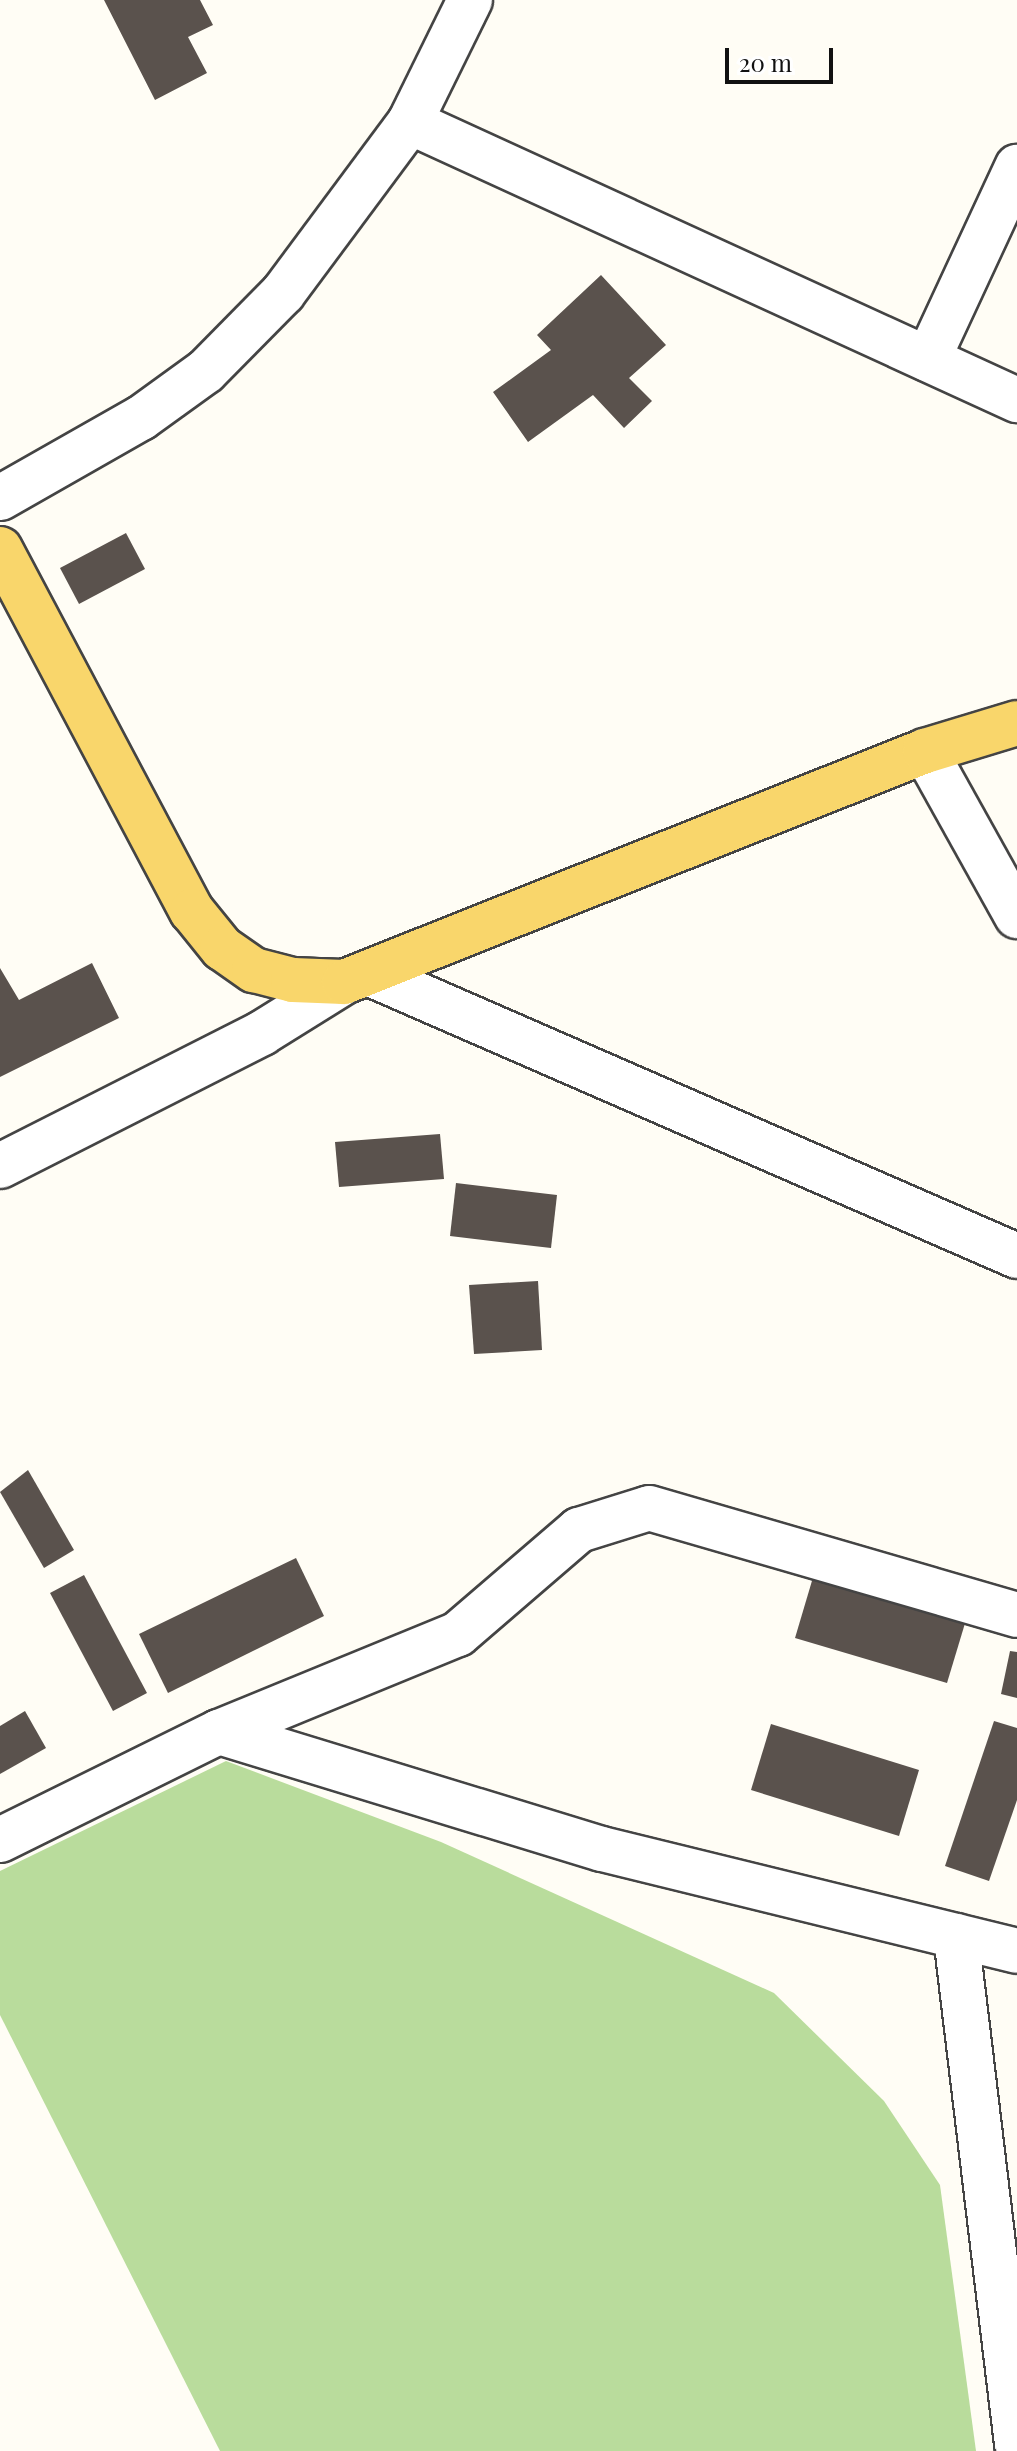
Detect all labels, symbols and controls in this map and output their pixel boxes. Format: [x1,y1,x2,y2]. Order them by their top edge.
scale bar [729,32,837,82]
text: 20 m [739,46,792,78]

